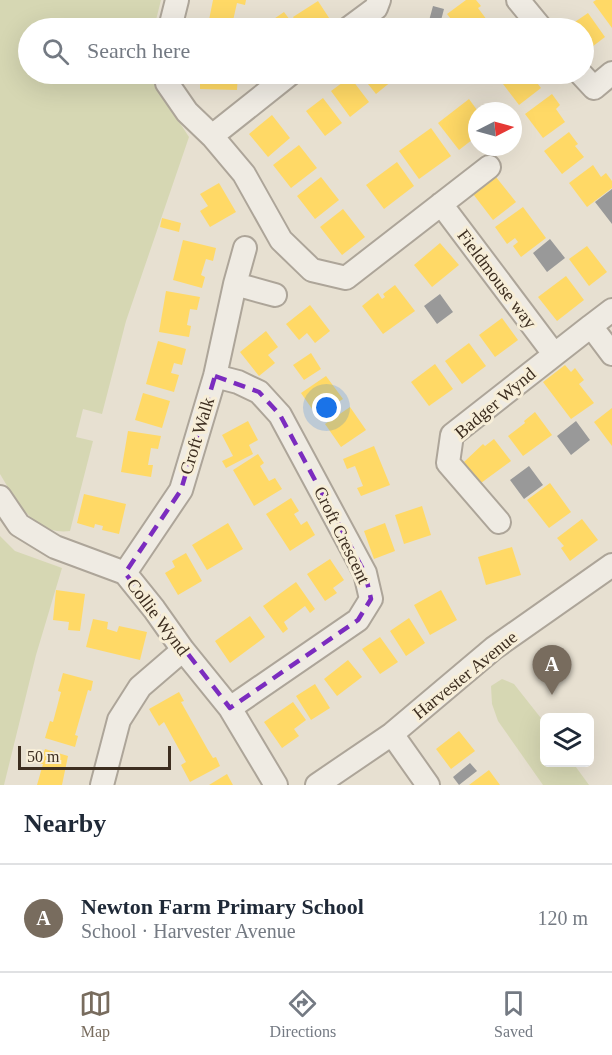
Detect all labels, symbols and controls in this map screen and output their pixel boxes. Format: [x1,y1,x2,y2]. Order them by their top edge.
search box [18,18,594,84]
icon: search [39,35,72,68]
text: Search here [87,38,190,63]
north arrow [468,102,522,156]
street label: Fieldmouse way [453,226,541,332]
street label: Badger Wynd [451,364,539,442]
your location [312,393,341,422]
street label: Croft Walk [176,395,218,477]
street label: Croft Crescent [310,483,374,587]
street label: Collie Wynd [123,575,193,659]
street label: Harvester Avenue [409,627,521,723]
pin: A [532,646,572,695]
map controls [540,713,594,767]
button: layers [540,713,594,767]
scale bar [18,743,171,770]
text: 50 m [27,748,59,765]
text: Nearby [24,809,106,838]
text: Newton Farm Primary School [81,894,364,919]
text: A [36,907,51,929]
text: 120 m [537,907,588,929]
text: School · Harvester Avenue [81,920,296,942]
tab: Map [79,987,112,1041]
tab: Directions [270,987,336,1041]
tab: Saved [494,987,533,1041]

